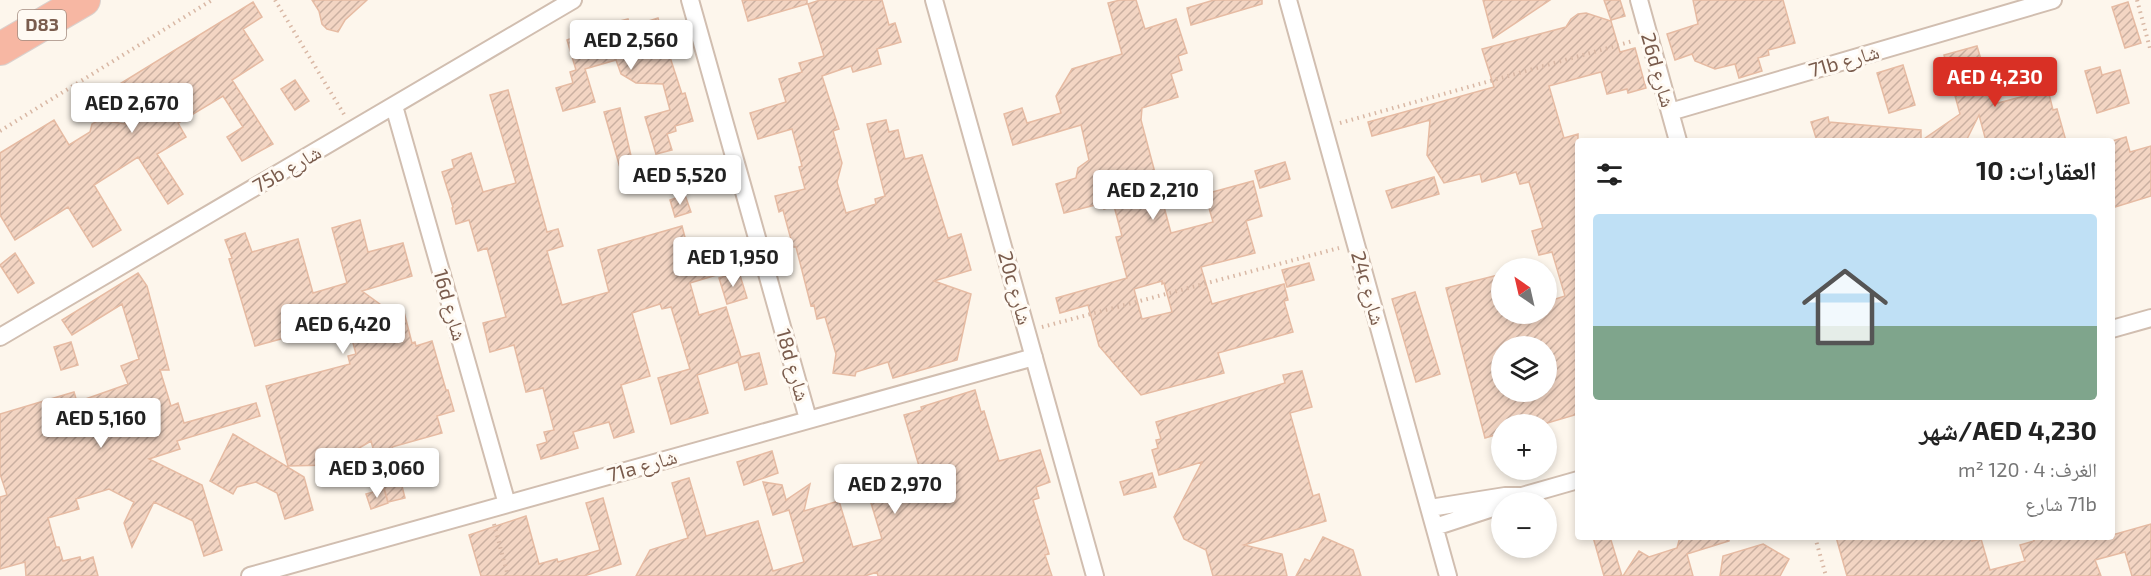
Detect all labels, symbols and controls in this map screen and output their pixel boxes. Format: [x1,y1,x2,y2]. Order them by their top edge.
road number: D83 [18,10,66,40]
pin: AED 2,560 [562,20,700,71]
text: AED 2,560 [584,27,678,51]
street label: 26d شارع [1635,30,1681,110]
street label: 71b شارع [1806,39,1882,83]
pin: AED 4,230 [1926,57,2064,108]
text: AED 4,230 [1947,64,2043,88]
pin: AED 2,670 [63,83,201,134]
text: AED 2,670 [85,90,179,114]
street label: 75b شارع [248,139,326,199]
text: العقارات: 10 [1976,154,2097,185]
pin: AED 5,520 [611,155,749,206]
icon: filters [1593,158,1626,191]
text: AED 5,520 [633,162,727,186]
pin: AED 2,210 [1084,170,1222,221]
text: AED 2,210 [1107,177,1199,201]
pin: AED 1,950 [664,237,802,288]
text: AED 1,950 [687,244,779,268]
street label: 20c شارع [992,248,1038,328]
street label: 24c شارع [1345,248,1391,328]
icon: home [1791,253,1899,361]
north arrow [1491,258,1557,324]
map controls [1491,258,1557,558]
street label: 16d شارع [427,266,473,344]
pin: AED 6,420 [274,304,412,355]
text: AED 6,420 [295,311,391,335]
street label: 18d شارع [770,326,816,404]
button: layers [1491,336,1557,402]
pin: AED 5,160 [32,398,170,449]
text: AED 5,160 [56,405,146,429]
button: + [1491,414,1557,480]
text: AED 4,230/شهر [1919,414,2097,445]
street label: 71a شارع [604,444,680,488]
pin: AED 3,060 [308,448,446,499]
text: AED 3,060 [329,455,425,479]
text: الغرف: 4 · 120 m² [1958,457,2097,481]
pin: AED 2,970 [826,464,964,515]
text: AED 2,970 [848,471,942,495]
text: 71b شارع [2025,491,2097,515]
button: − [1491,492,1557,558]

